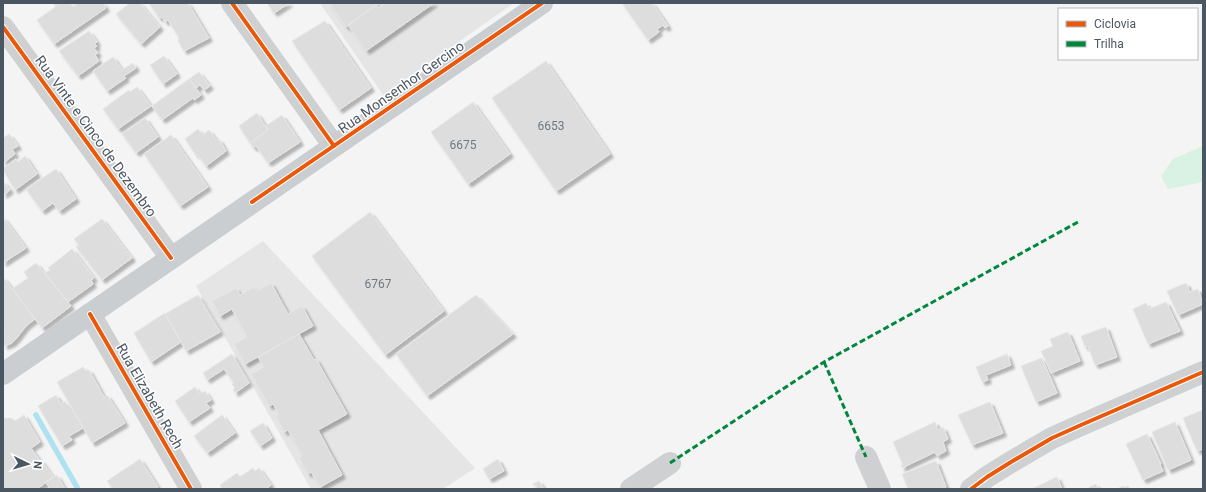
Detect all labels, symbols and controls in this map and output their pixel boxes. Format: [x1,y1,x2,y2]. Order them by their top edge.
legend [1058,8,1198,60]
text: Ciclovia [1094,17,1136,31]
text: Trilha [1094,37,1124,51]
street label: Rua Monsenhor Gercino [335,38,467,136]
street label: Rua Vinte e Cinco de Dezembro [32,52,160,220]
house number: 6653 [538,119,564,133]
house number: 6675 [450,138,477,152]
house number: 6767 [365,277,392,291]
street label: Rua Elizabeth Rech [113,341,187,451]
north arrow [8,444,48,484]
text: N [31,460,44,469]

